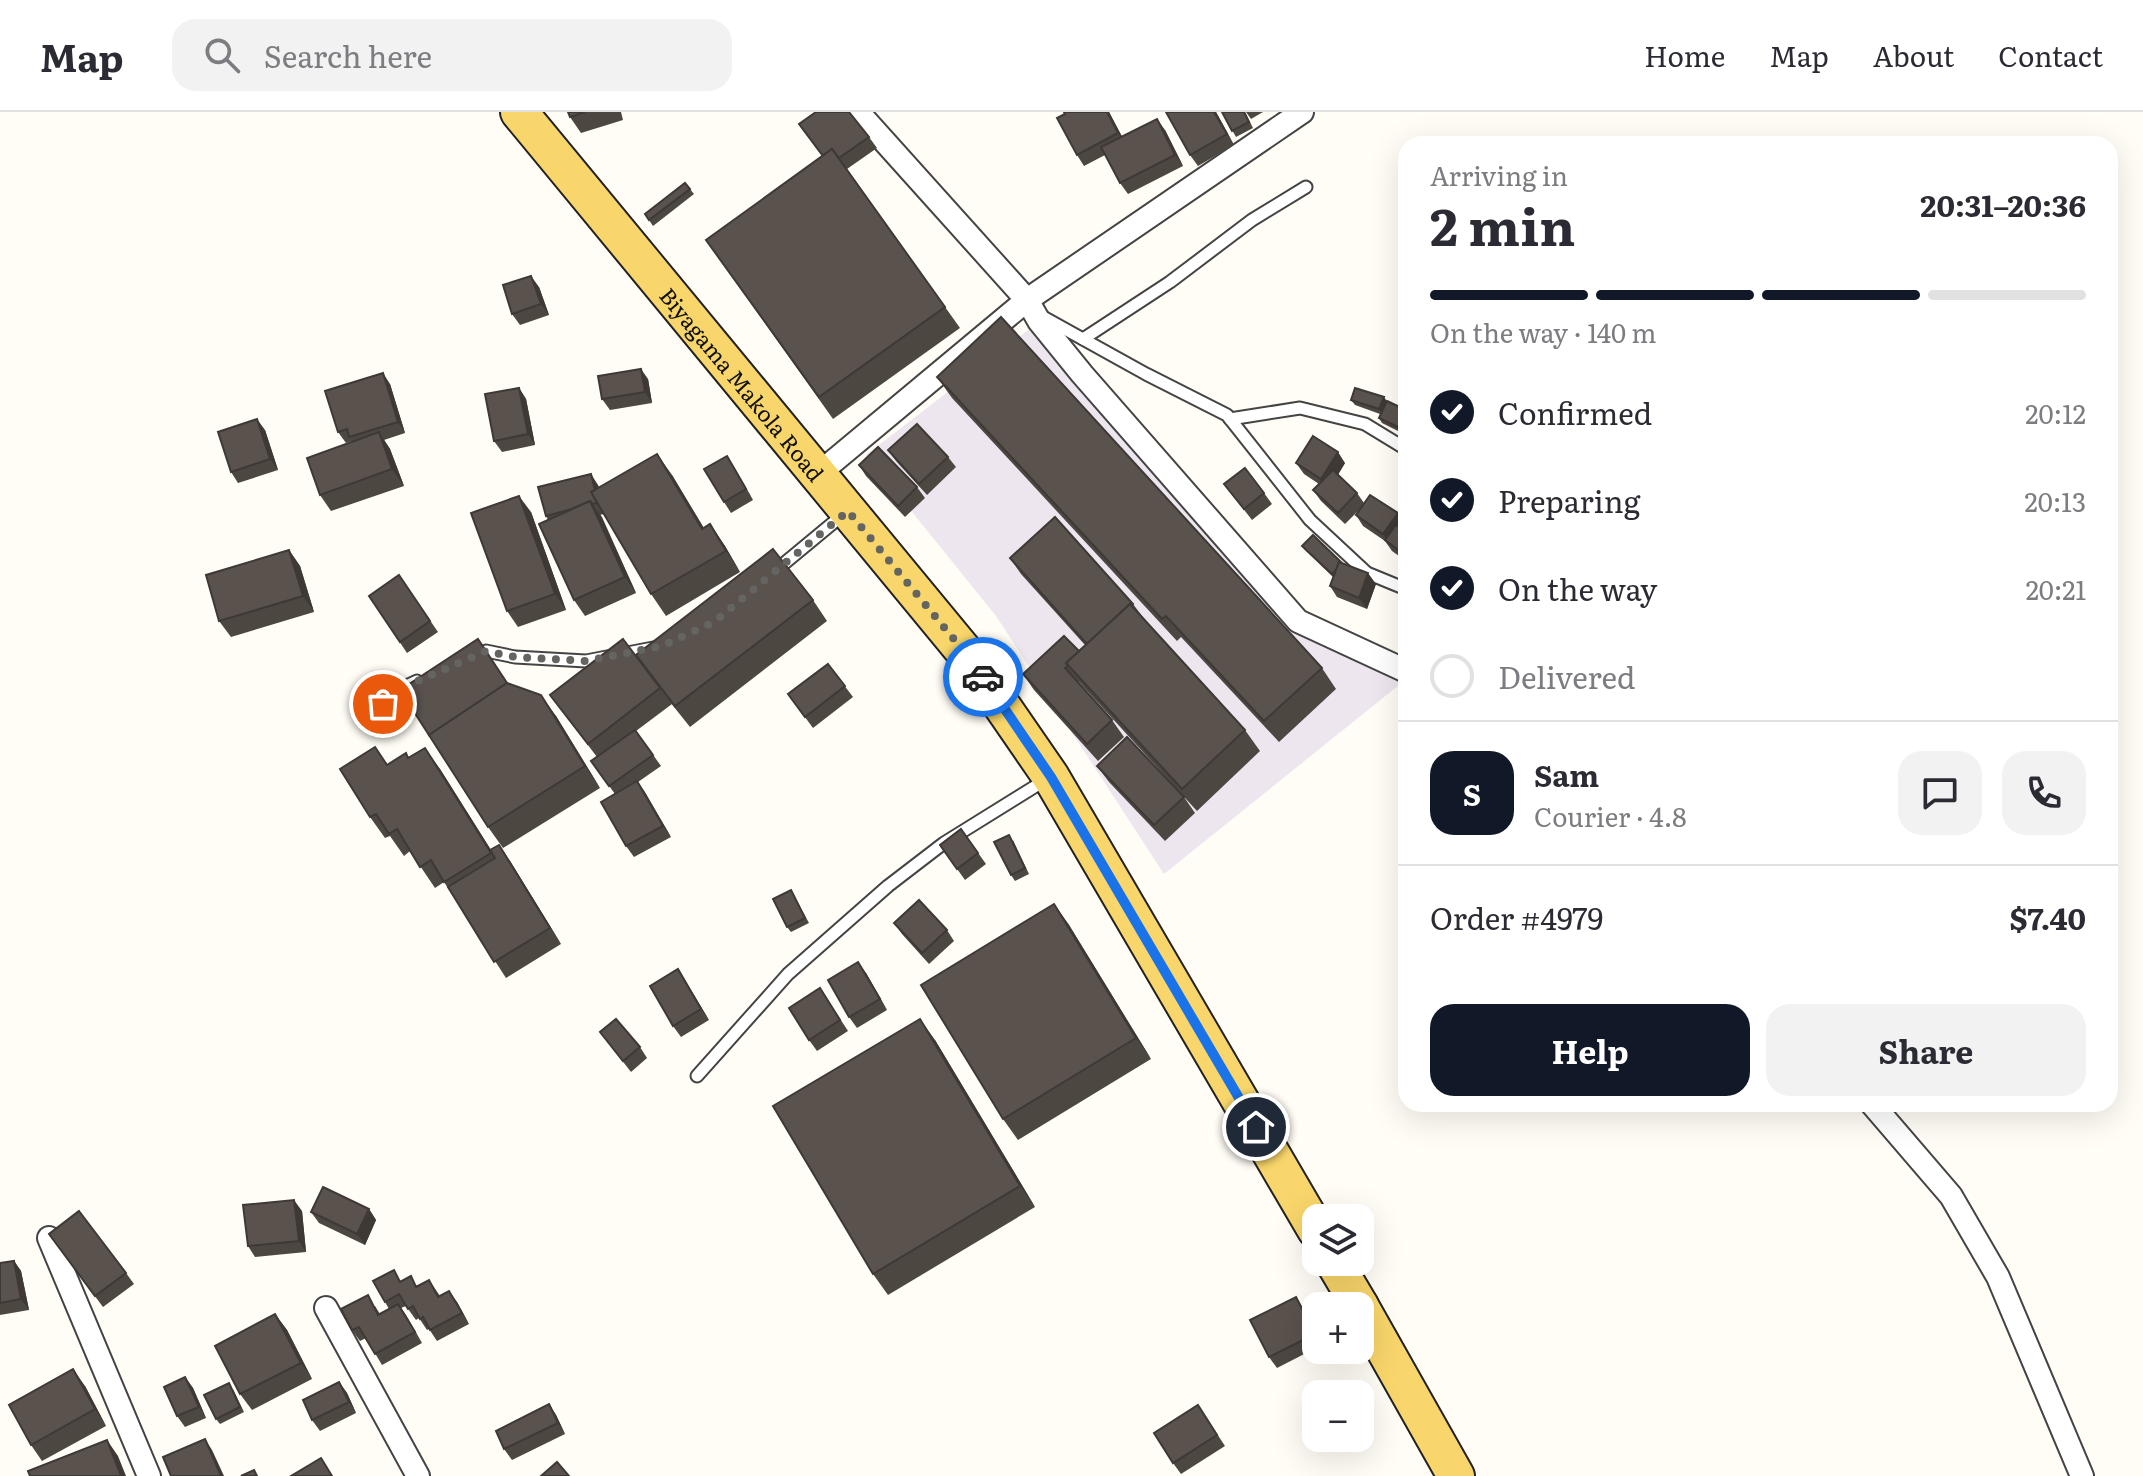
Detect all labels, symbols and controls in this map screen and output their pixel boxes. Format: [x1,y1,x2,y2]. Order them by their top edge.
search box [172,19,732,91]
text: Map [40,27,124,84]
icon: search [200,33,244,77]
text: Search here [264,33,432,77]
text: Home [1644,34,1725,76]
text: Map [1769,34,1829,76]
text: About [1873,34,1954,76]
text: Contact [1998,34,2103,76]
text: Arriving in [1430,155,1568,194]
text: 20:31–20:36 [1920,182,2086,226]
text: 2 min [1430,185,1575,262]
street label: Biyagama Makola Road [653,279,833,488]
text: On the way · 140 m [1430,312,1656,351]
icon: check [1430,390,1474,434]
text: Confirmed [1498,390,1652,434]
text: 20:12 [2025,393,2086,432]
icon: check [1430,478,1474,522]
text: Preparing [1498,478,1640,522]
text: 20:13 [2024,481,2086,520]
icon: check [1430,566,1474,610]
text: On the way [1498,566,1657,610]
text: 20:21 [2026,569,2086,608]
courier [943,637,1023,717]
text: Delivered [1498,654,1635,698]
icon: car [961,655,1005,699]
pin [349,670,417,738]
icon: bag [361,682,405,726]
button: chat [1898,751,1982,835]
button: phone [2002,751,2086,835]
text: Sam [1534,752,1599,796]
text: S [1463,771,1481,815]
text: Courier · 4.8 [1534,796,1687,835]
text: Order #4979 [1430,895,1603,939]
text: $7.40 [2009,895,2086,939]
button: Help [1430,1004,1750,1096]
button: Share [1766,1004,2086,1096]
pin [1222,1093,1290,1161]
icon: home [1234,1105,1278,1149]
map controls [1302,1204,1374,1452]
button: layers [1302,1204,1374,1276]
button: + [1302,1292,1374,1364]
button: − [1302,1380,1374,1452]

